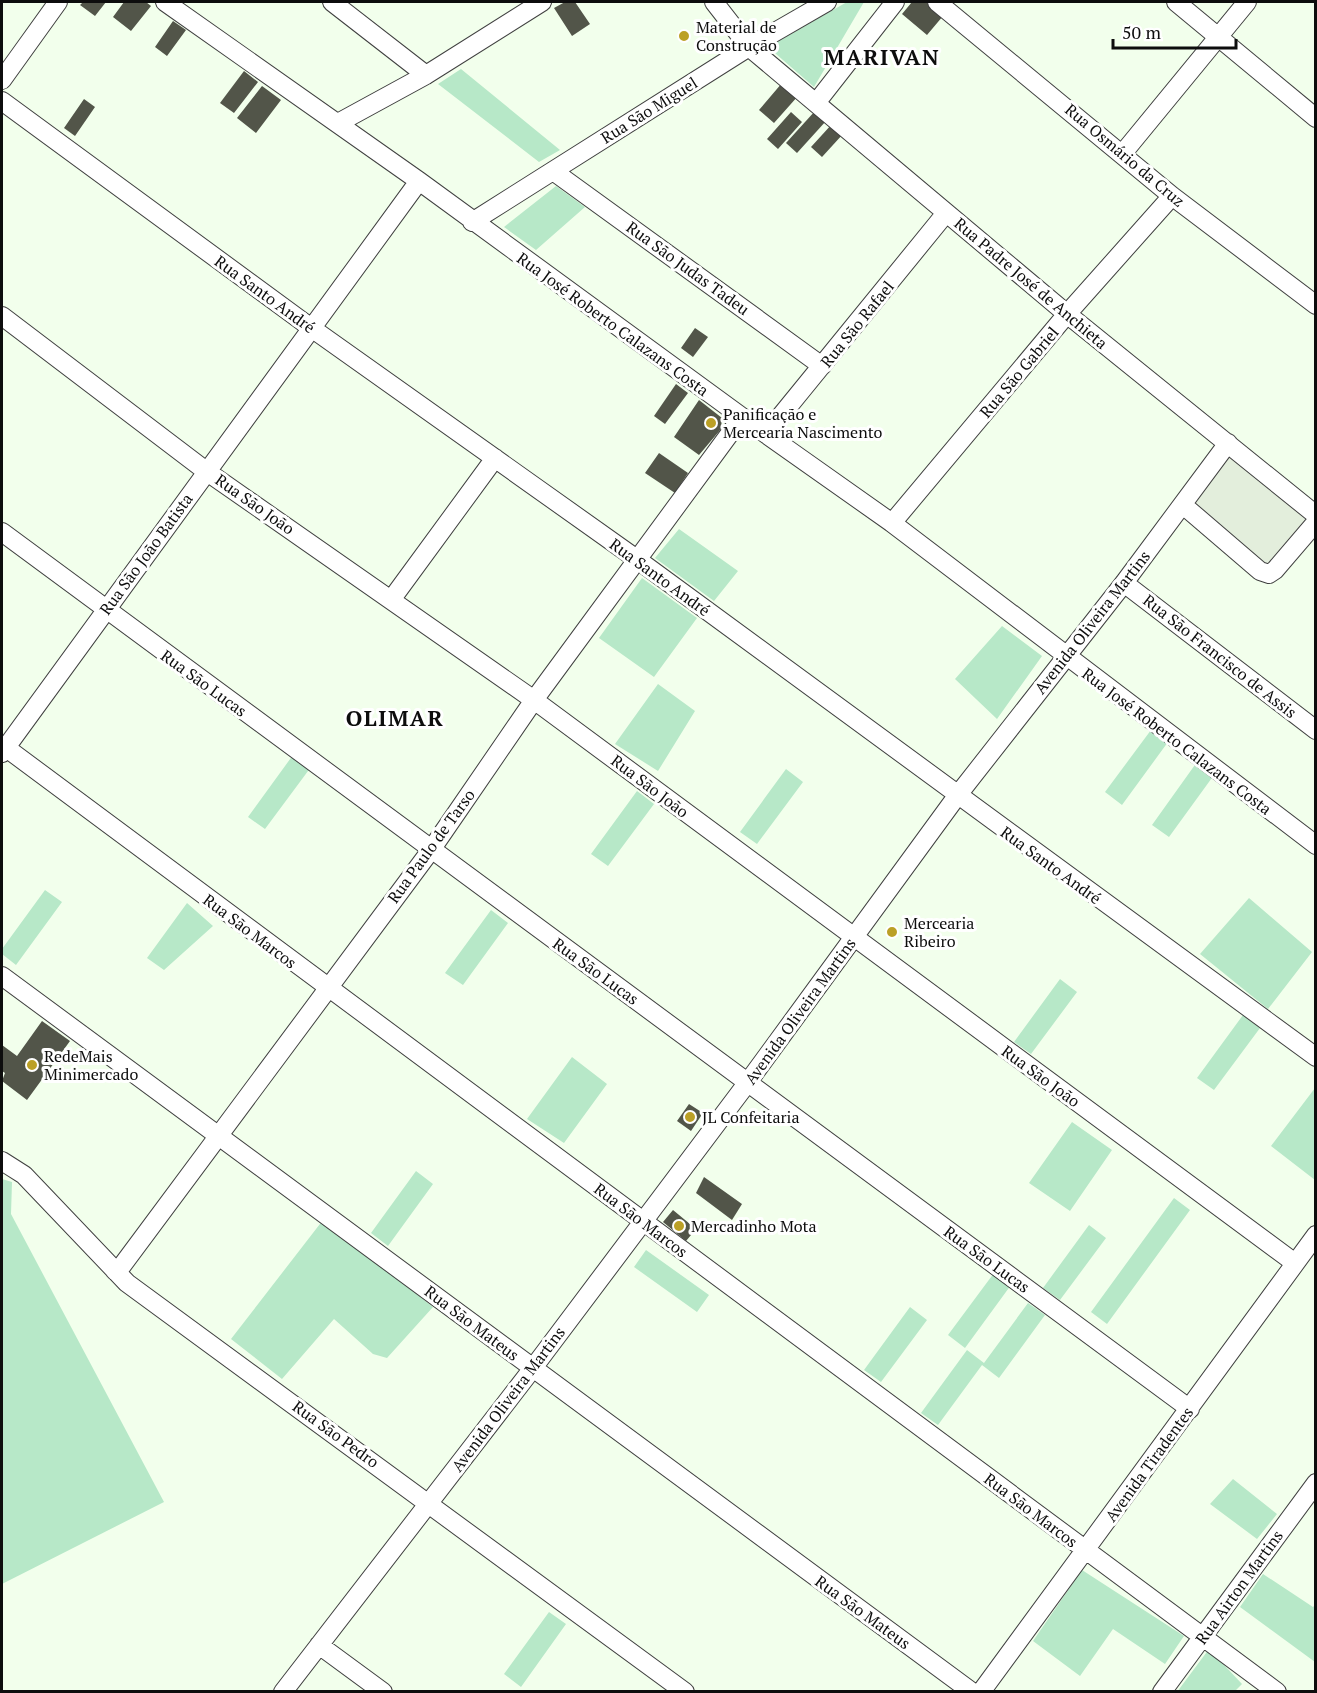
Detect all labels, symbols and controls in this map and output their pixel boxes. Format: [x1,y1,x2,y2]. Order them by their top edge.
scale bar [1113,12,1236,50]
place label: Material de Construção [696,16,777,56]
text: 50 m [1122,20,1162,44]
marker: Material de Construção [677,29,691,43]
district label: MARIVAN [824,42,940,71]
street label: Rua São Miguel [597,71,702,148]
street label: Rua Osmário da Cruz [1060,98,1190,212]
street label: Rua Padre José de Anchieta [950,212,1112,354]
street label: Rua São Judas Tadeu [622,216,754,320]
street label: Rua José Roberto Calazans Costa [513,247,713,401]
street label: Rua Santo André [210,250,320,338]
street label: Rua São Rafael [815,276,899,372]
street label: Rua São Gabriel [974,322,1064,422]
place label: Panificação e Mercearia Nascimento [723,403,883,443]
marker: Panificação e Mercearia Nascimento [704,416,718,430]
street label: Rua São João [211,469,299,539]
street label: Rua São João Batista [94,489,198,619]
street label: Rua Santo André [605,533,715,621]
street label: Avenida Oliveira Martins [1029,546,1155,698]
street label: Rua São Francisco de Assis [1139,589,1301,723]
street label: Rua São Lucas [157,644,251,722]
street label: Rua José Roberto Calazans Costa [1078,662,1276,820]
district label: OLIMAR [346,703,444,732]
street label: Rua São João [607,750,693,823]
street label: Rua Paulo de Tarso [382,784,480,907]
street label: Rua Santo André [996,821,1106,909]
street label: Rua São Marcos [199,889,301,973]
place label: Mercearia Ribeiro [904,912,974,952]
marker: Mercearia Ribeiro [885,925,899,939]
street label: Rua São Lucas [549,932,643,1010]
street label: Avenida Oliveira Martins [739,933,861,1089]
street label: Rua São João [997,1040,1085,1112]
place label: RedeMais Minimercado [44,1045,138,1085]
marker: RedeMais Minimercado [25,1058,39,1072]
place label: JL Confeitaria [702,1106,800,1128]
marker: JL Confeitaria [683,1110,697,1124]
street label: Rua São Marcos [590,1178,692,1262]
place label: Mercadinho Mota [691,1215,817,1237]
marker: Mercadinho Mota [672,1219,686,1233]
street label: Rua São Lucas [940,1220,1034,1298]
street label: Rua São Mateus [420,1280,524,1366]
street label: Avenida Oliveira Martins [446,1322,570,1476]
street label: Rua São Pedro [288,1395,384,1473]
street label: Avenida Tiradentes [1100,1402,1198,1526]
street label: Rua São Marcos [980,1468,1082,1552]
street label: Rua Airton Martins [1190,1525,1288,1649]
street label: Rua São Mateus [811,1570,915,1654]

